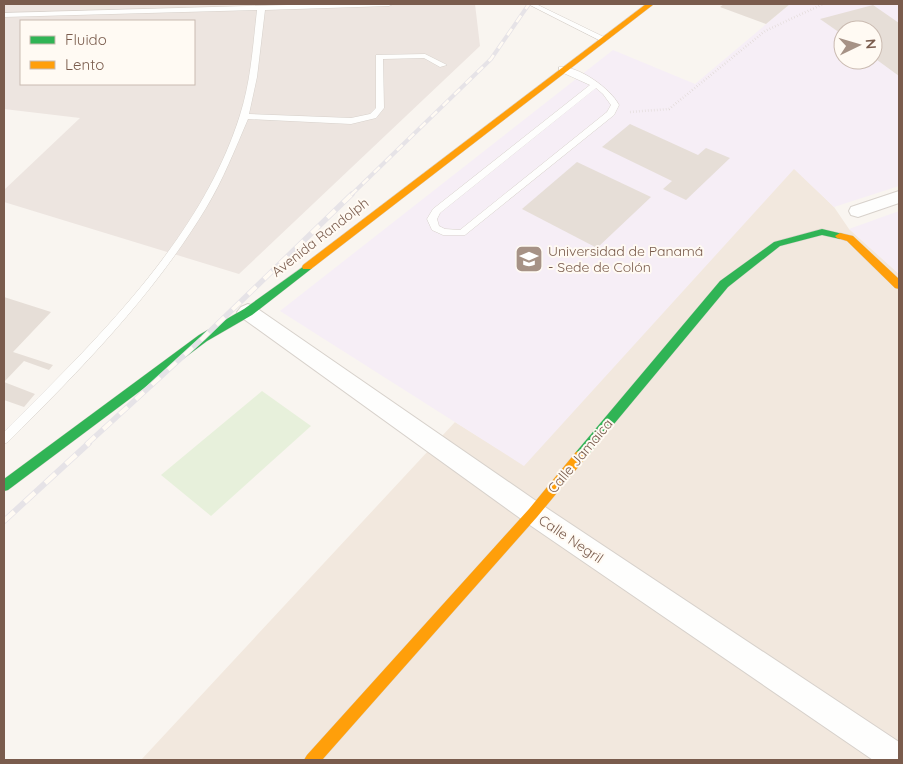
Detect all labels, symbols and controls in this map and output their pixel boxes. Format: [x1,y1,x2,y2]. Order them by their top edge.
legend [20,20,195,85]
north arrow [833,20,883,70]
text: Fluido [65,30,107,49]
text: N [862,38,880,50]
text: Lento [65,55,104,74]
street label: Avenida Randolph [268,193,372,281]
place label: Universidad de Panamá - Sede de Colón [548,242,703,276]
school or university icon: Universidad de Panamá - Sede de Colón [514,244,544,274]
street label: Calle Jamaica [543,415,617,497]
street label: Calle Negril [535,511,607,567]

